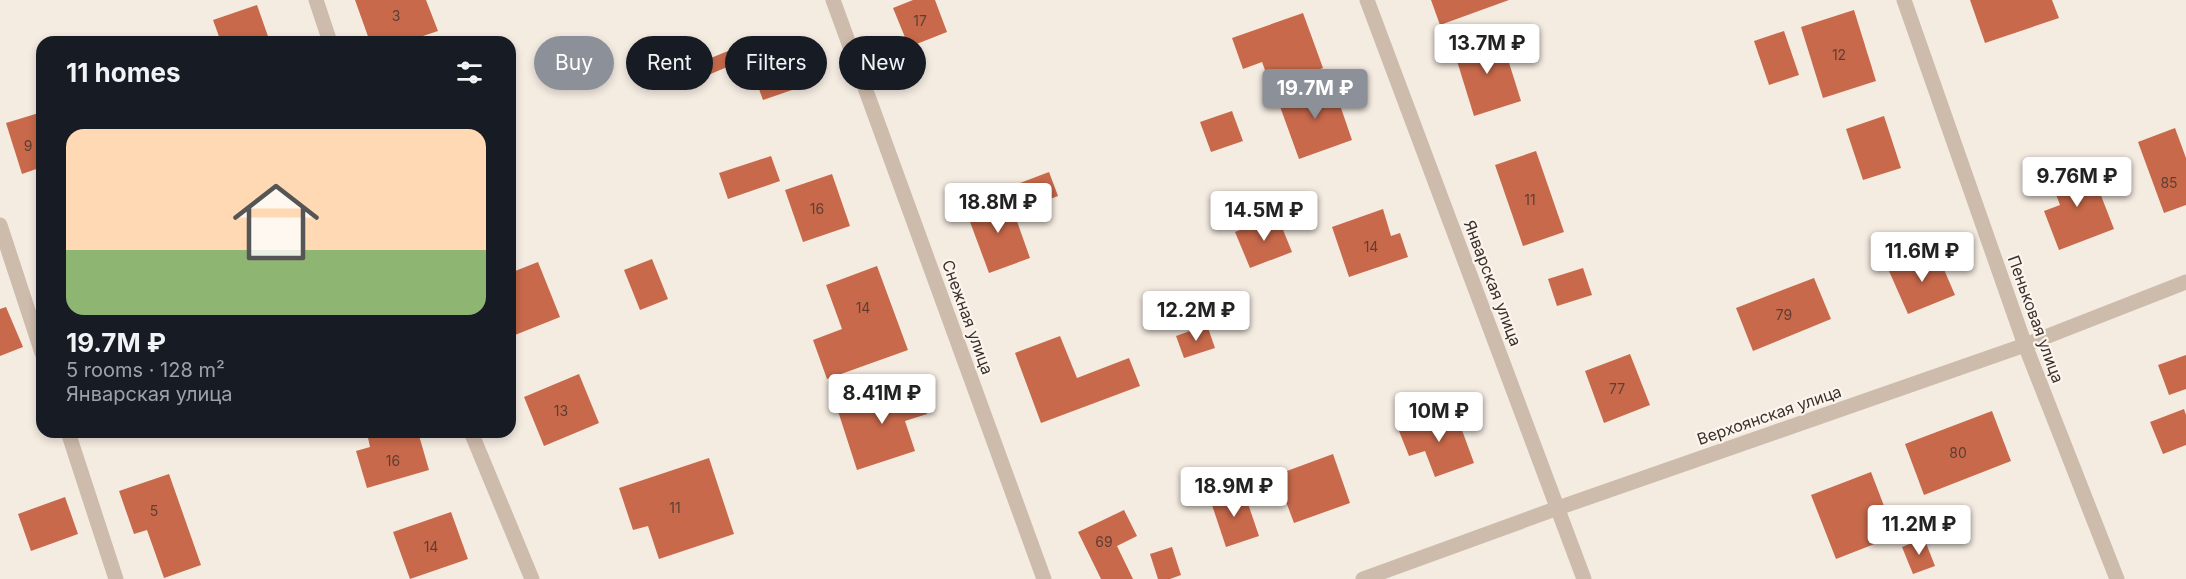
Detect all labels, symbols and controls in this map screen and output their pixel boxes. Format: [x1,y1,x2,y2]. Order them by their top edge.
house number: 3 [392,7,400,24]
house number: 17 [913,12,927,29]
pin: 13.7M ₽ [1432,24,1542,75]
text: 13.7M ₽ [1448,31,1526,55]
chip: Buy [534,36,614,90]
chip: Rent [626,36,713,90]
chip: Filters [725,36,827,90]
chip: New [839,36,926,90]
house number: 12 [1832,46,1846,63]
icon: filters [453,56,486,89]
text: 11 homes [66,57,181,88]
pin: 19.7M ₽ [1260,69,1370,120]
text: 19.7M ₽ [1276,76,1354,100]
house number: 9 [24,137,32,154]
pin: 9.76M ₽ [2022,157,2132,208]
text: 9.76M ₽ [2036,164,2118,188]
icon: home [222,168,330,276]
house number: 85 [2160,174,2178,191]
pin: 18.8M ₽ [943,183,1053,234]
text: 18.8M ₽ [959,190,1037,214]
pin: 14.5M ₽ [1209,191,1319,242]
house number: 11 [1524,191,1536,208]
text: 14.5M ₽ [1224,198,1304,222]
house number: 16 [810,200,824,217]
street label: Январская улица [1460,217,1526,349]
pin: 11.6M ₽ [1867,232,1977,283]
house number: 14 [1364,238,1378,255]
text: 11.6M ₽ [1885,239,1959,263]
street label: Пеньковая улица [2004,252,2068,386]
street label: Снежная улица [938,257,998,377]
pin: 12.2M ₽ [1141,291,1251,342]
text: 12.2M ₽ [1157,298,1235,322]
house number: 14 [856,299,870,316]
house number: 79 [1776,306,1792,323]
text: 19.7M ₽ [66,327,166,358]
text: 5 rooms · 128 m² [66,358,225,382]
pin: 8.41M ₽ [827,374,937,425]
house number: 77 [1609,380,1625,397]
text: 8.41M ₽ [843,381,921,405]
street label: Верхоянская улица [1694,381,1844,449]
text: Январская улица [66,382,233,406]
pin: 10M ₽ [1397,392,1481,443]
text: 10M ₽ [1409,399,1469,423]
house number: 13 [554,402,568,419]
house number: 80 [1949,444,1967,461]
house number: 16 [386,452,400,469]
pin: 18.9M ₽ [1179,467,1289,518]
text: 18.9M ₽ [1195,474,1273,498]
house number: 11 [669,499,681,516]
house number: 5 [150,502,158,519]
pin: 11.2M ₽ [1864,505,1974,556]
text: 11.2M ₽ [1882,512,1956,536]
house number: 69 [1095,533,1113,550]
house number: 14 [424,538,438,555]

